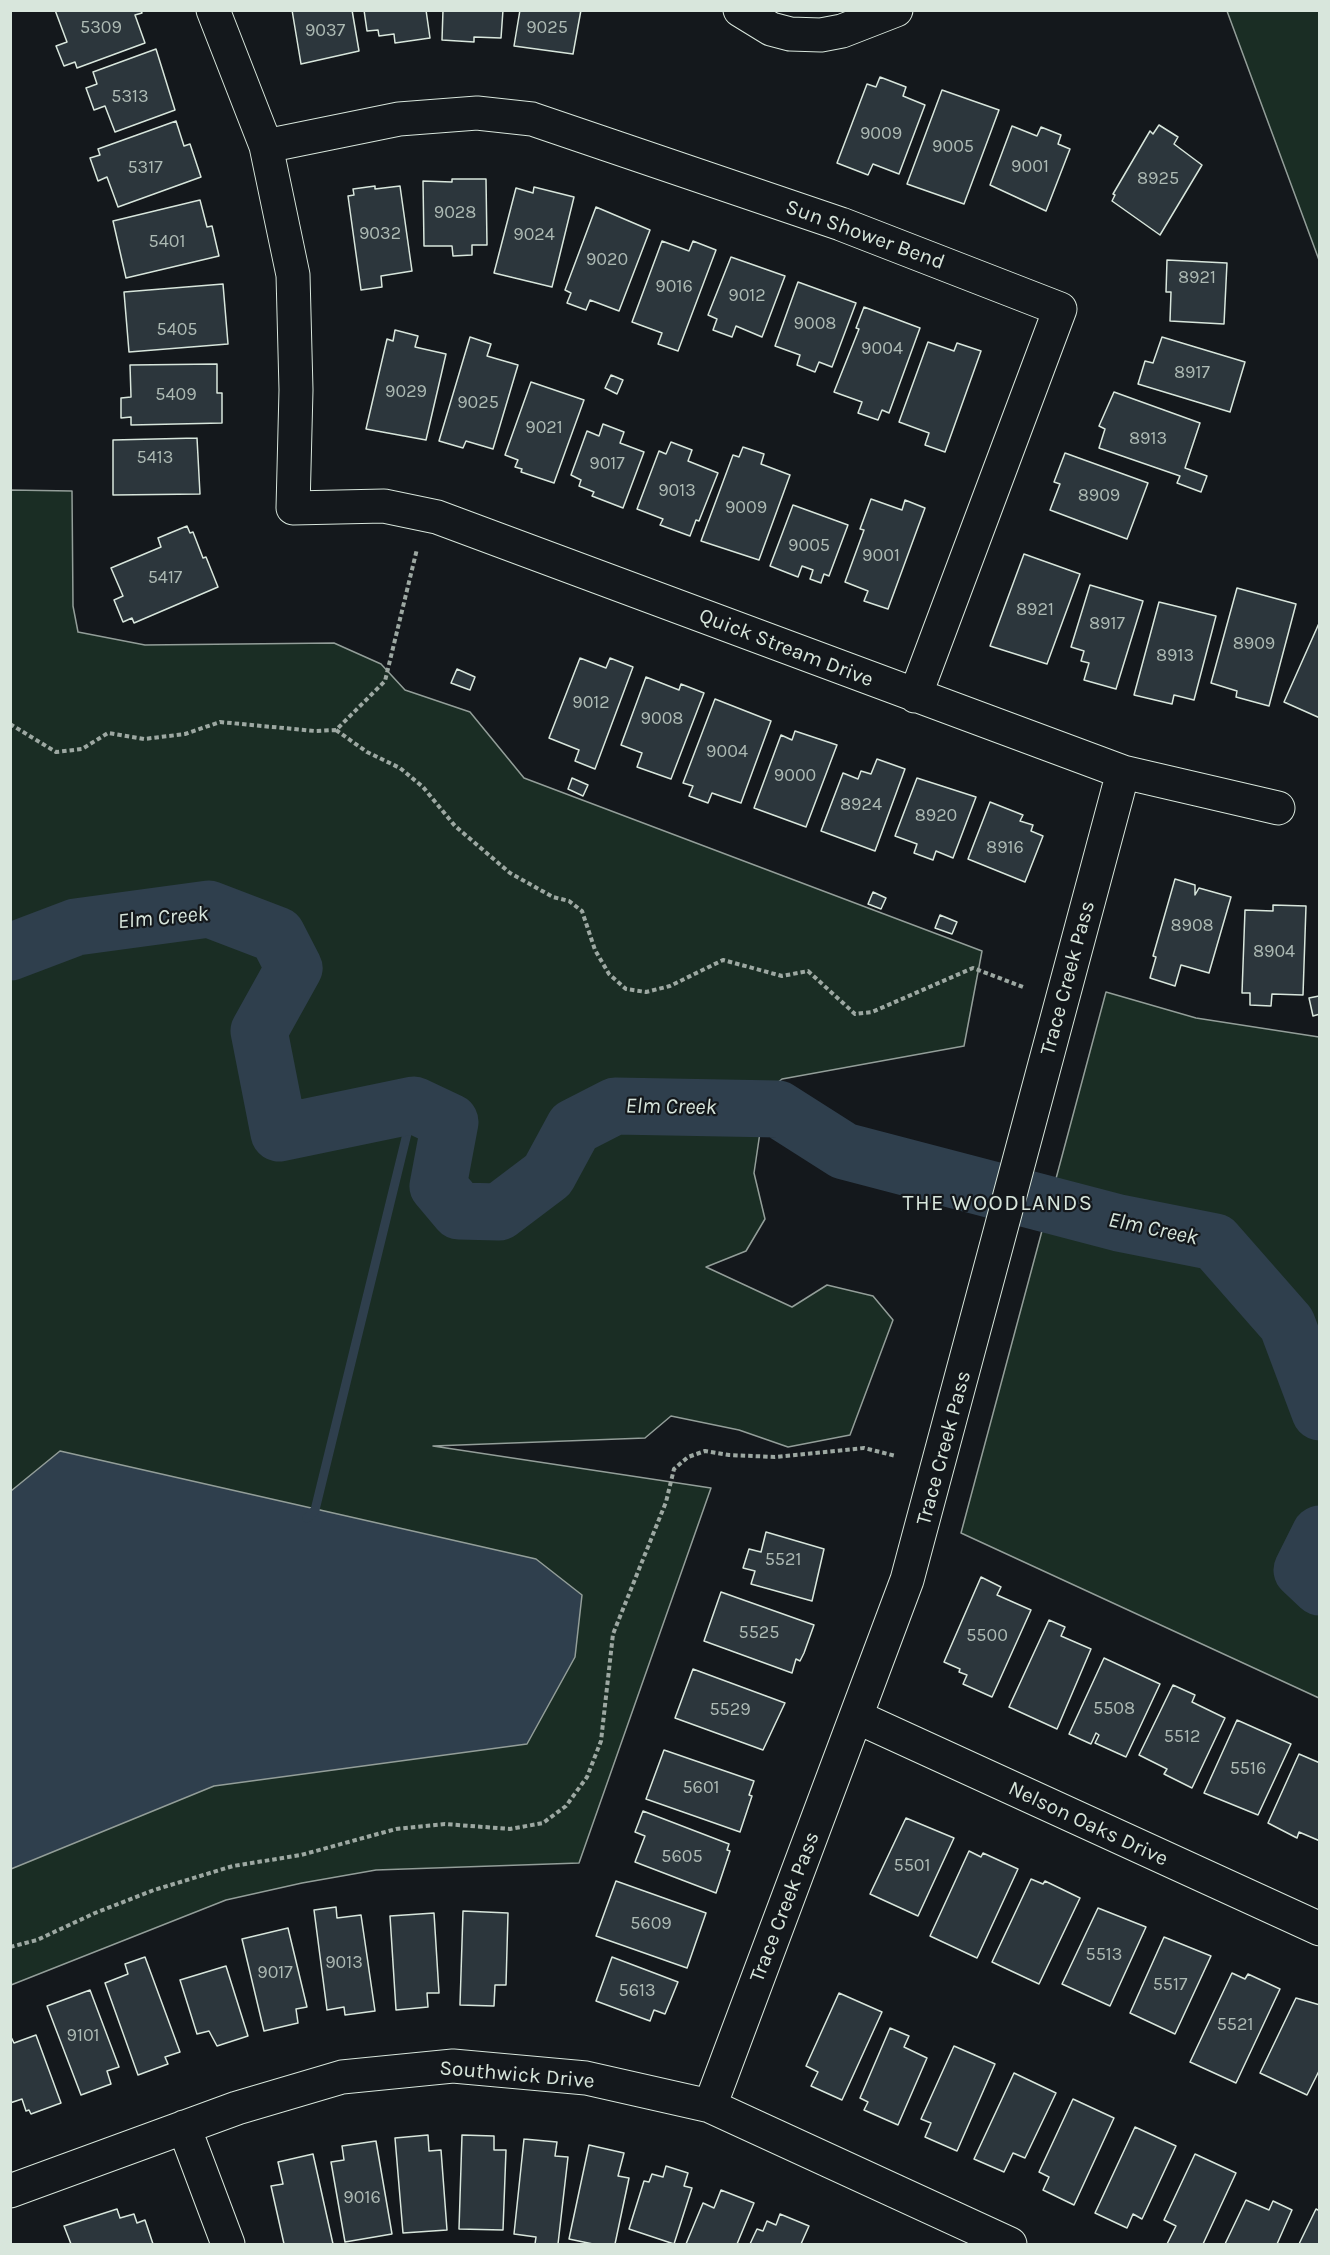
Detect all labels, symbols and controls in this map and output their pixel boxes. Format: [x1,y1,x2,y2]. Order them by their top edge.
house number: 5309 [80,17,122,39]
house number: 9025 [526,17,568,39]
house number: 9037 [305,20,345,42]
house number: 5313 [111,86,149,108]
house number: 9009 [860,123,902,145]
house number: 9005 [932,136,974,158]
house number: 9001 [1011,156,1049,178]
house number: 5317 [127,157,163,179]
house number: 8925 [1137,168,1179,190]
street label: Sun Shower Bend [782,195,948,275]
house number: 9028 [434,202,476,224]
house number: 9032 [359,223,401,245]
house number: 9024 [513,224,555,246]
house number: 5401 [149,231,185,253]
house number: 9020 [586,249,628,271]
house number: 8921 [1178,267,1216,289]
house number: 9016 [655,276,693,298]
house number: 9012 [728,285,766,307]
house number: 9008 [794,313,836,335]
house number: 5405 [156,319,198,341]
house number: 9004 [861,338,903,360]
house number: 8917 [1174,362,1210,384]
house number: 9029 [385,381,427,403]
house number: 5409 [155,384,197,406]
house number: 9025 [457,392,499,414]
house number: 9021 [525,417,563,439]
house number: 8913 [1129,428,1167,450]
house number: 5413 [137,447,173,469]
house number: 9017 [589,453,625,475]
house number: 9013 [658,480,696,502]
house number: 8909 [1078,485,1120,507]
house number: 9009 [725,497,767,519]
house number: 9005 [788,535,830,557]
house number: 9001 [862,545,900,567]
house number: 5417 [148,567,182,589]
house number: 8921 [1016,599,1054,621]
street label: Quick Stream Drive [695,603,877,693]
house number: 8917 [1089,613,1125,635]
house number: 8909 [1233,633,1275,655]
house number: 8913 [1156,645,1194,667]
house number: 9012 [572,692,610,714]
house number: 9008 [641,708,683,730]
house number: 9004 [706,741,748,763]
house number: 9000 [774,765,816,787]
house number: 8924 [840,794,882,816]
house number: 8920 [915,805,957,827]
house number: 8916 [986,837,1024,859]
street label: Trace Creek Pass [1035,898,1101,1058]
water label: Elm Creek [116,901,210,935]
house number: 8908 [1170,915,1214,937]
house number: 8904 [1253,941,1295,963]
water label: Elm Creek [625,1093,717,1121]
district label: THE WOODLANDS [902,1191,1094,1217]
water label: Elm Creek [1106,1207,1200,1251]
street label: Trace Creek Pass [911,1368,977,1528]
house number: 5521 [765,1549,801,1571]
house number: 5525 [739,1622,779,1644]
house number: 5500 [966,1625,1008,1647]
house number: 5508 [1093,1698,1135,1720]
house number: 5529 [709,1699,751,1721]
house number: 5512 [1164,1726,1200,1748]
house number: 5516 [1230,1758,1266,1780]
street label: Nelson Oaks Drive [1004,1776,1172,1872]
house number: 5601 [682,1777,720,1799]
street label: Trace Creek Pass [745,1828,825,1986]
house number: 5605 [661,1846,703,1868]
house number: 5501 [894,1855,930,1877]
house number: 5609 [630,1913,672,1935]
house number: 5513 [1086,1944,1122,1966]
house number: 9013 [325,1952,363,1974]
house number: 9017 [257,1962,293,1984]
house number: 5517 [1153,1974,1187,1996]
house number: 5613 [618,1980,656,2002]
house number: 5521 [1217,2014,1253,2036]
house number: 9101 [66,2025,100,2047]
street label: Southwick Drive [438,2056,596,2094]
house number: 9016 [343,2187,381,2209]

